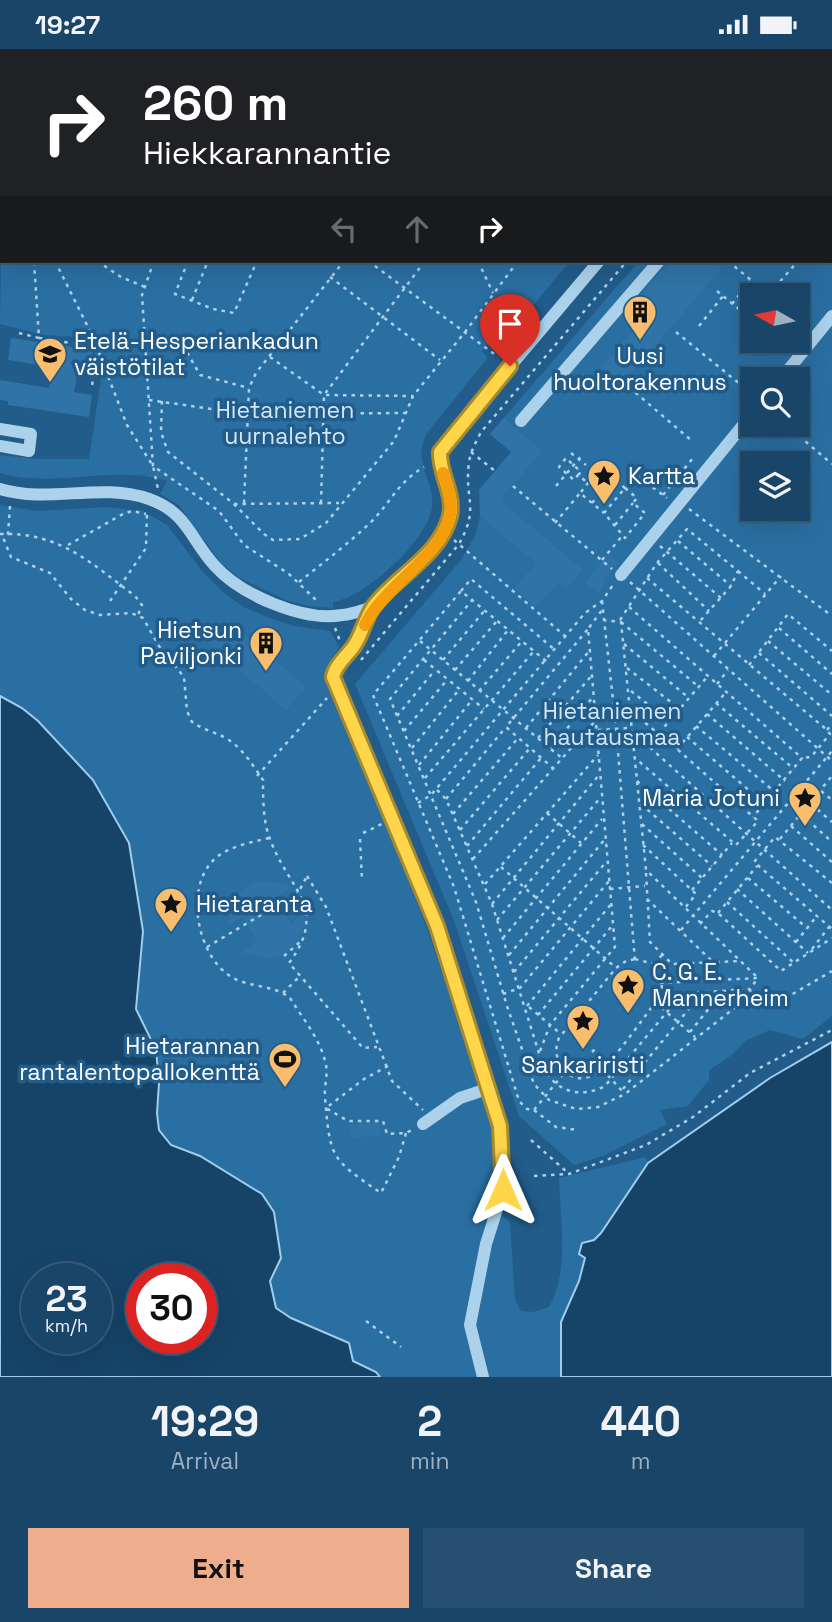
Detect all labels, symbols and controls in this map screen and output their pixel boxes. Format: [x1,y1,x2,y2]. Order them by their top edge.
text: 19:27 [35,8,100,42]
text: 260 m [143,72,288,134]
icon: right [28,77,119,168]
text: Hiekkarannantie [143,133,391,173]
icon: left [325,210,363,248]
icon: ahead [398,210,436,248]
icon: right [471,210,509,248]
north arrow [740,283,810,353]
map controls [740,283,810,521]
building icon: Uusi huoltorakennus [621,293,659,342]
pin [480,294,540,366]
icon: arrive [491,305,529,343]
place label: Etelä-Hesperiankadun väistötilat [74,326,319,382]
school or university icon: Etelä-Hesperiankadun väistötilat [31,335,69,384]
place label: Uusi huoltorakennus [553,341,727,397]
button: search [740,367,810,437]
park label: Hietaniemen uurnalehto [216,395,354,451]
button: layers [740,451,810,521]
place icon: Kartta [585,457,623,506]
place label: Kartta [628,461,695,491]
place label: Hietsun Paviljonki [140,615,242,671]
building icon: Hietsun Paviljonki [247,624,285,673]
park label: Hietaniemen hautausmaa [543,696,681,752]
place icon: Maria Jotuni [786,779,824,828]
place label: Maria Jotuni [642,783,780,813]
place icon: Hietaranta [152,885,190,934]
place label: Hietaranta [196,889,313,919]
place label: C. G. E. Mannerheim [652,957,789,1013]
place icon: C. G. E. Mannerheim [609,966,647,1015]
place icon: Sankariristi [564,1002,602,1051]
place label: Hietarannan rantalentopallokenttä [19,1031,260,1087]
sports icon: Hietarannan rantalentopallokenttä [266,1040,304,1089]
place label: Sankariristi [521,1050,645,1080]
position arrow [466,1153,540,1227]
speed limit sign: 30 [126,1263,217,1354]
text: 23 [45,1277,88,1321]
text: km/h [45,1314,88,1337]
text: 19:29 [151,1395,259,1448]
text: 2 [417,1395,442,1448]
text: 440 [600,1395,681,1448]
text: Arrival [171,1446,239,1476]
text: min [410,1446,450,1476]
text: m [631,1446,651,1476]
button: Exit [28,1528,409,1608]
button: Share [423,1528,804,1608]

